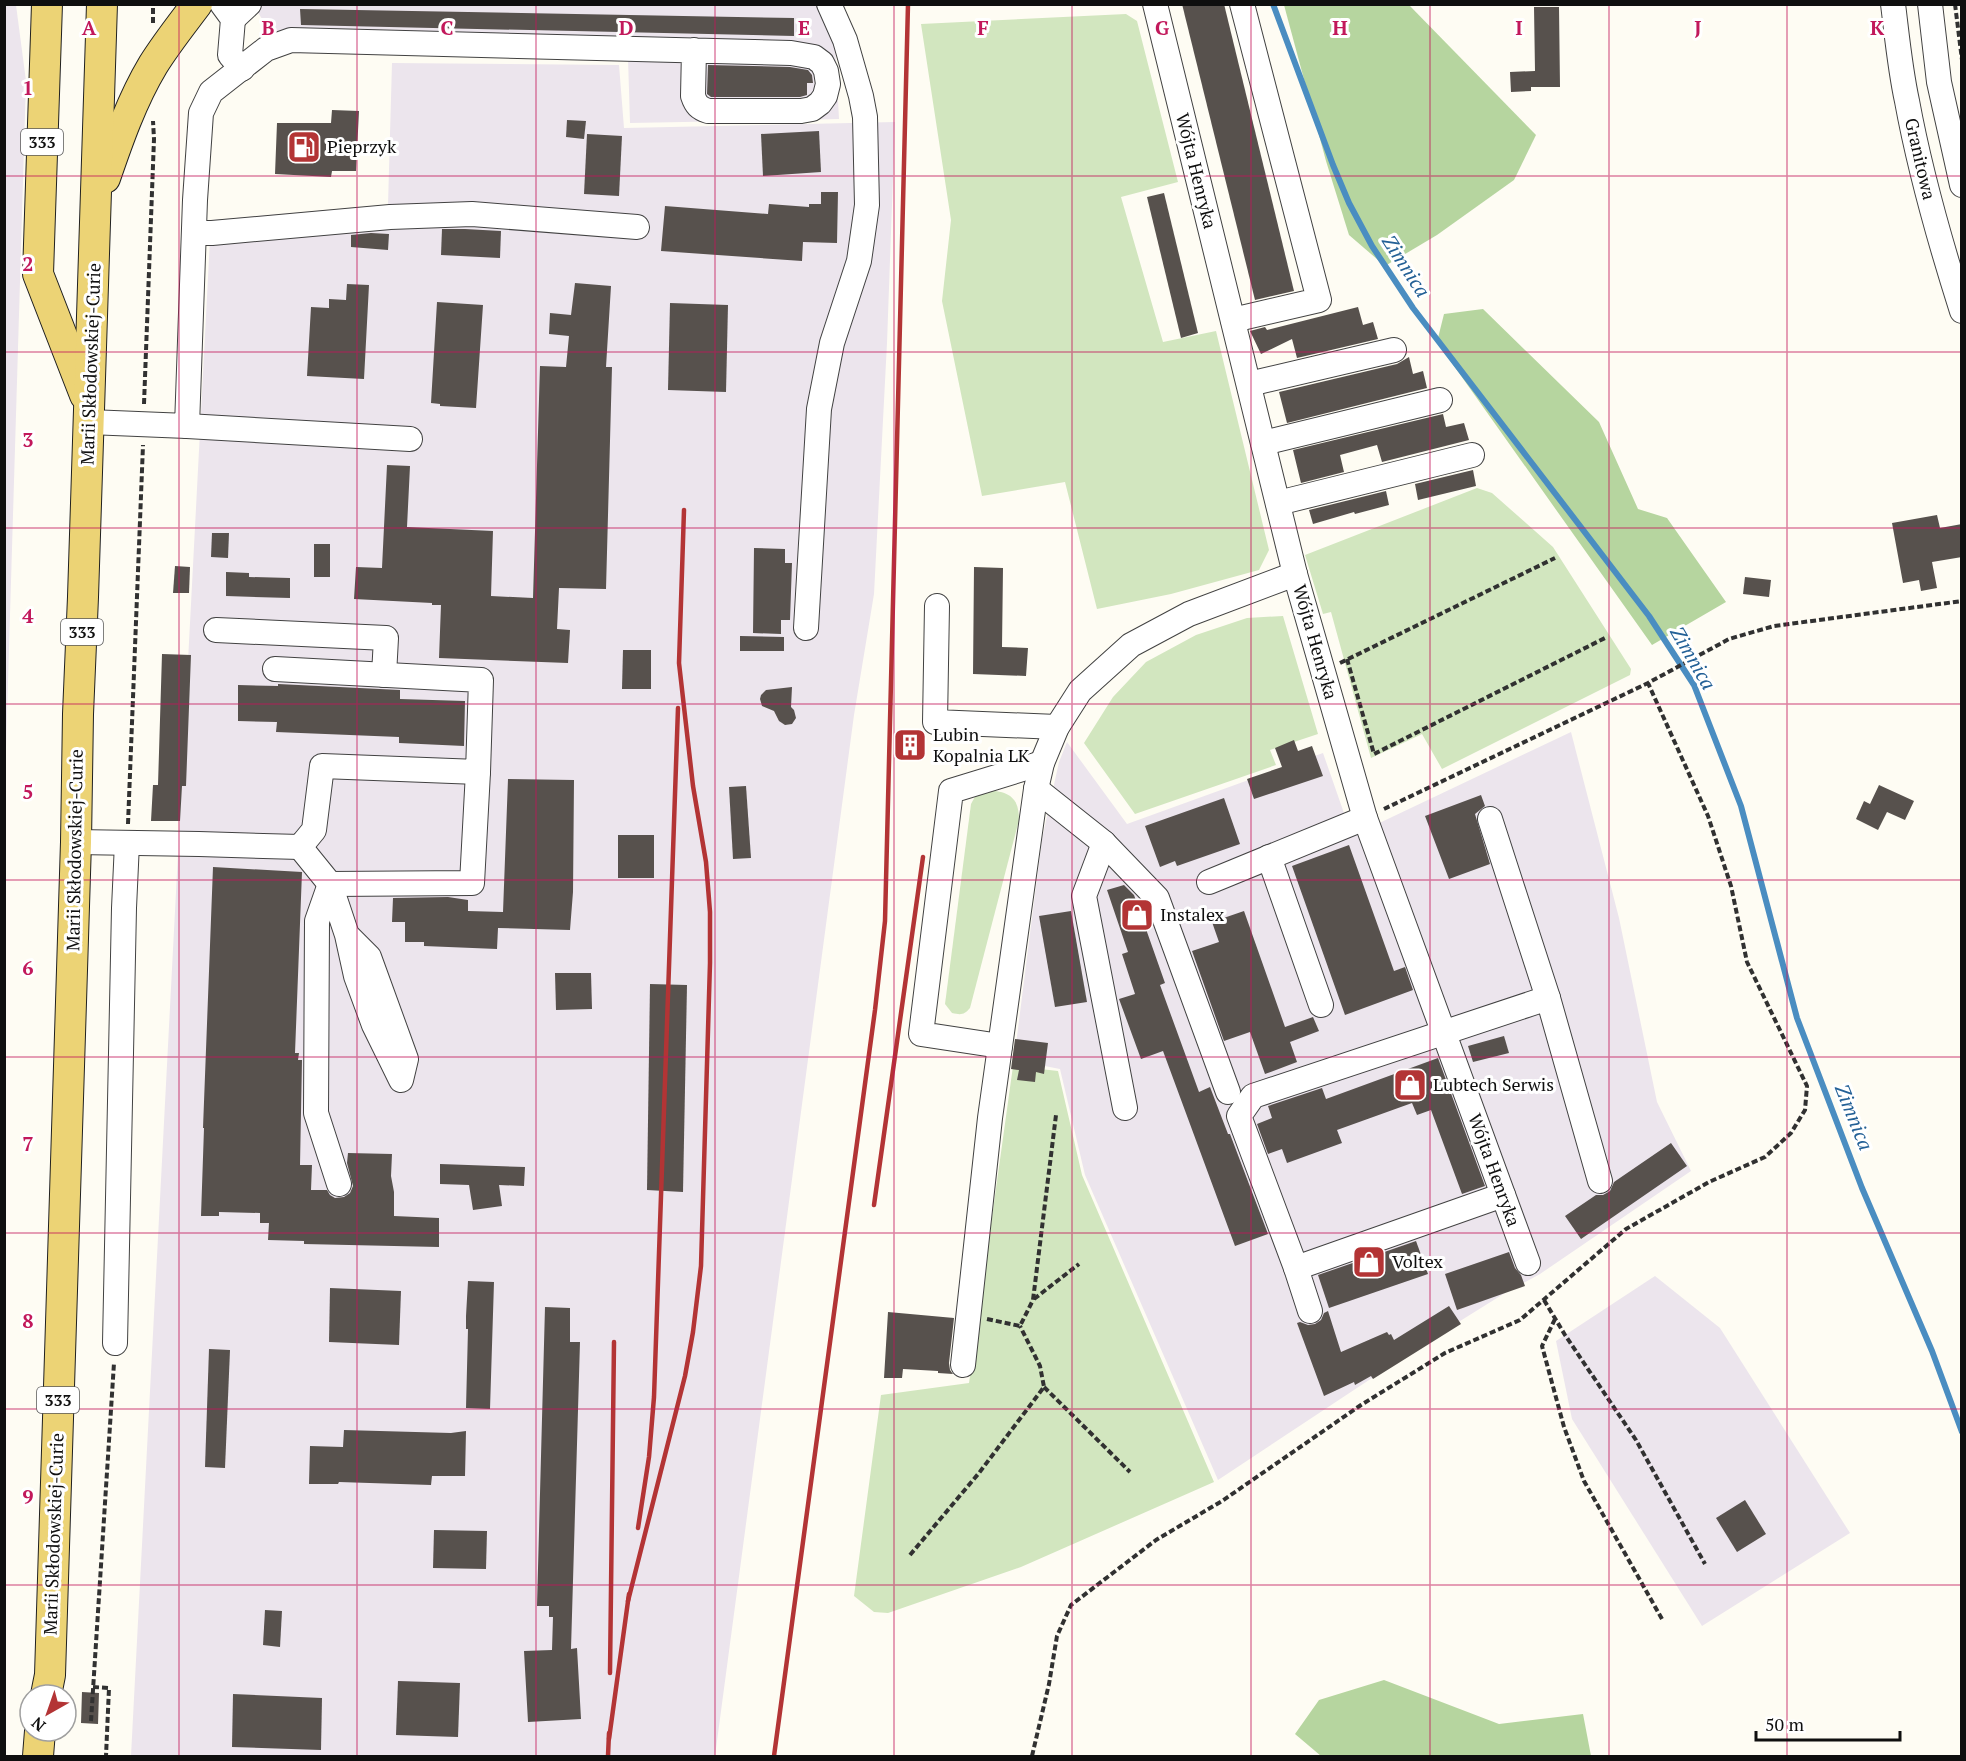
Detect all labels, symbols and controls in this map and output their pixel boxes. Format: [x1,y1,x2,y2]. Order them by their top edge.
text: A [82,14,97,41]
text: B [262,14,275,41]
text: C [440,14,454,41]
text: D [619,14,633,41]
text: E [798,14,810,41]
text: F [977,14,989,41]
text: G [1155,14,1169,41]
text: H [1332,14,1348,41]
text: I [1515,14,1523,41]
text: J [1694,14,1702,41]
text: K [1870,14,1885,41]
text: 1 [22,74,34,101]
street label: Wójta Henryka [1171,110,1223,231]
street label: Granitowa [1900,116,1942,202]
road number: 333 [21,129,63,155]
fuel station icon: Pieprzyk [286,129,322,165]
place label: Pieprzyk [327,134,397,158]
water label: Zimnica [1376,229,1437,302]
text: 2 [22,250,34,277]
street label: Marii Skłodowskiej-Curie [74,263,106,465]
text: 3 [22,426,34,453]
street label: Wójta Henryka [1288,581,1344,702]
text: 4 [22,602,34,629]
road number: 333 [61,619,103,645]
water label: Zimnica [1664,621,1722,695]
place label: Lubin Kopalnia LK [933,722,1030,767]
building icon: Lubin Kopalnia LK [892,727,928,763]
street label: Marii Skłodowskiej-Curie [60,749,88,951]
text: 5 [22,778,34,805]
shop icon: Instalex [1119,897,1155,933]
place label: Instalex [1160,902,1225,926]
text: 6 [22,954,34,981]
shop icon: Lubtech Serwis [1392,1067,1428,1103]
place label: Lubtech Serwis [1433,1072,1554,1096]
water label: Zimnica [1829,1080,1880,1154]
street label: Wójta Henryka [1463,1110,1526,1229]
text: 7 [22,1130,34,1157]
shop icon: Voltex [1351,1244,1387,1280]
place label: Voltex [1392,1249,1443,1273]
text: 8 [22,1307,34,1334]
road number: 333 [37,1387,79,1413]
street label: Marii Skłodowskiej-Curie [37,1433,69,1635]
text: 9 [22,1483,34,1510]
north arrow [18,1683,78,1743]
scale bar [1756,1704,1900,1742]
text: N [27,1712,50,1737]
text: 50 m [1765,1712,1805,1736]

